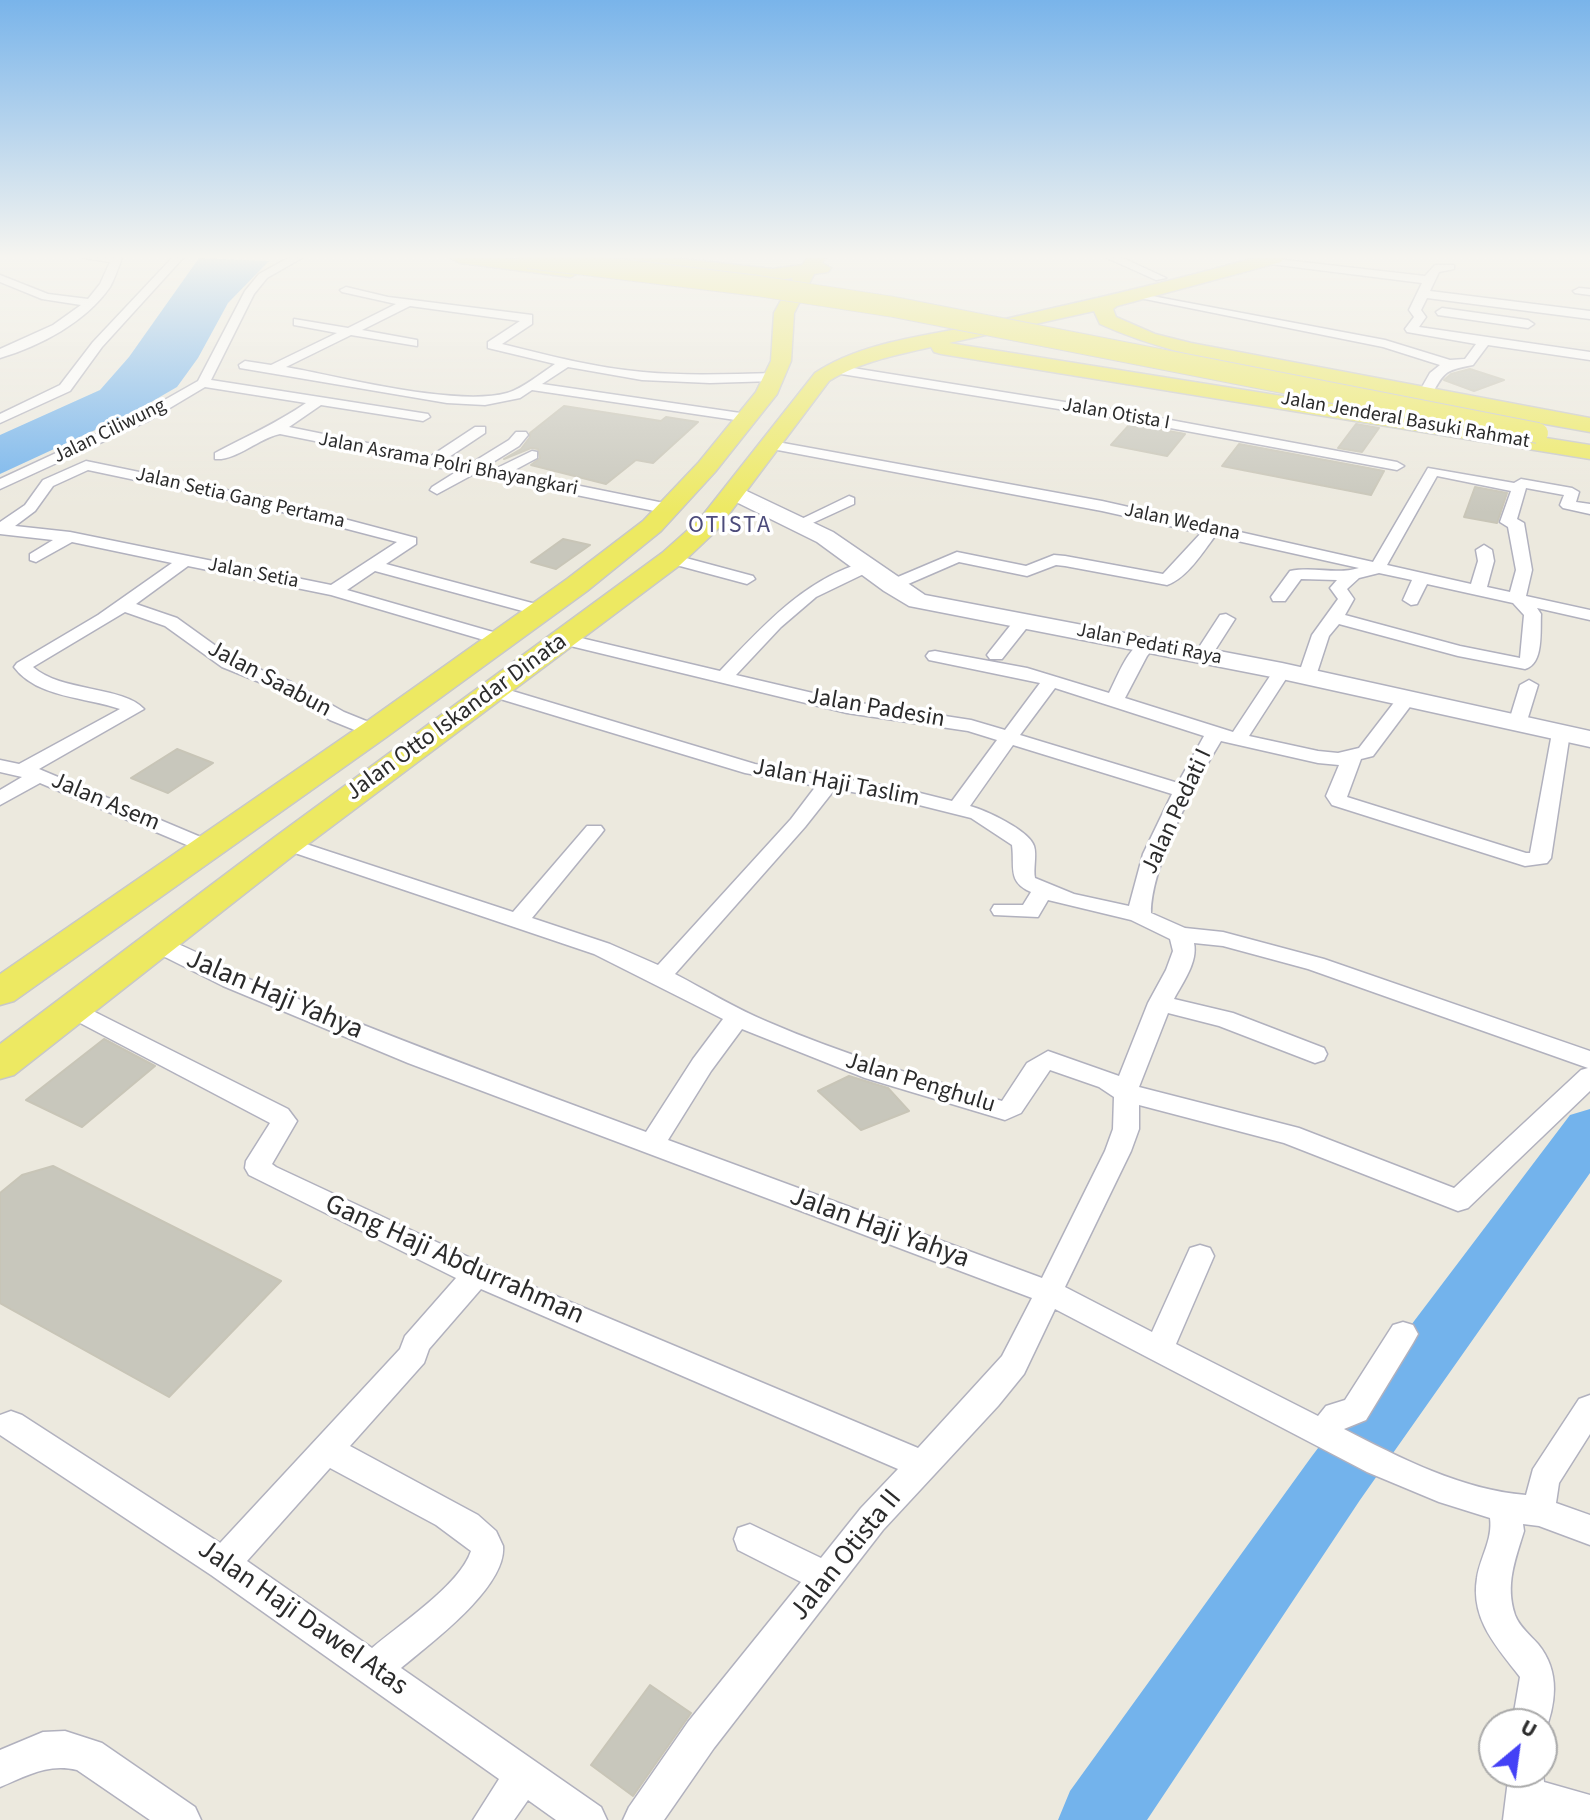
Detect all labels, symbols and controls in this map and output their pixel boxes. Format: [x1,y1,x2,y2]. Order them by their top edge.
street label: Jalan Jenderal Basuki Rahmat [1279,387,1531,455]
street label: Jalan Ciliwung [50,394,170,470]
street label: Jalan Otista I [1061,394,1171,436]
street label: Jalan Asrama Polri Bhayangkari [316,428,580,502]
street label: Jalan Setia Gang Pertama [133,463,347,535]
street label: Jalan Wedana [1122,499,1242,547]
district label: OTISTA [688,513,772,541]
street label: Jalan Setia [206,553,300,595]
street label: Jalan Pedati Raya [1074,619,1224,671]
street label: Jalan Otto Iskandar Dinata [341,628,573,808]
street label: Jalan Saabun [202,635,336,725]
street label: Jalan Padesin [805,683,947,735]
street label: Jalan Pedati I [1136,745,1220,879]
street label: Jalan Haji Taslim [750,754,922,814]
street label: Jalan Asem [46,767,164,839]
street label: Jalan Haji Yahya [181,944,367,1048]
street label: Jalan Penghulu [842,1048,998,1120]
street label: Jalan Haji Yahya [785,1181,973,1277]
street label: Gang Haji Abdurrahman [319,1189,589,1333]
street label: Jalan Otista II [784,1484,910,1628]
street label: Jalan Haji Dawel Atas [190,1534,414,1704]
north arrow [1478,1708,1558,1788]
text: U [1514,1711,1543,1746]

